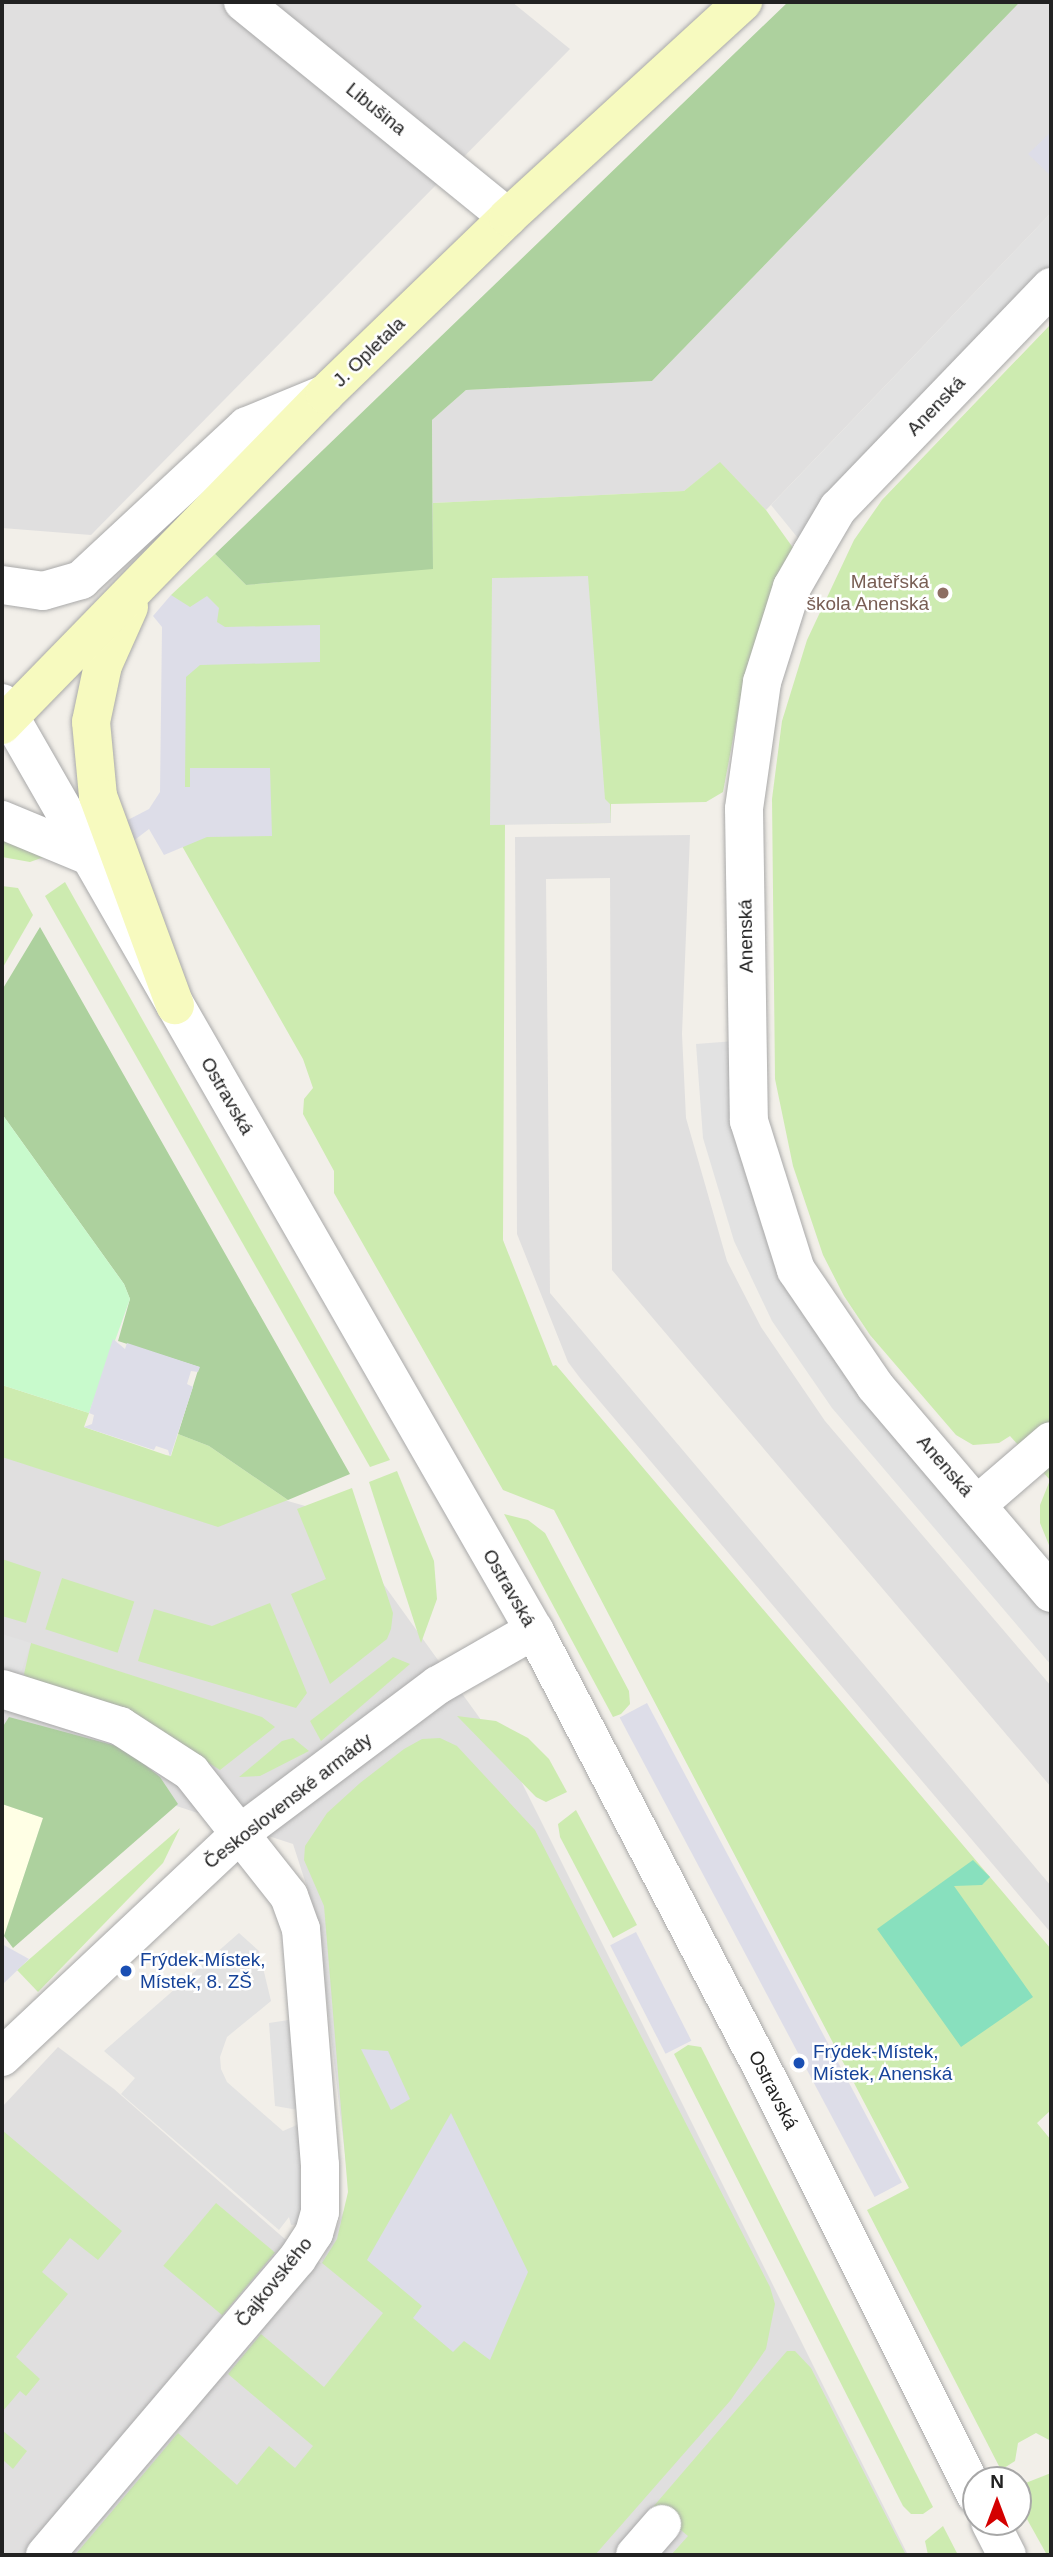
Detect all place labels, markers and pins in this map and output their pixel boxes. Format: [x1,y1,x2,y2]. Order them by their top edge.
place label: Mateřská škola Anenská [805,571,929,615]
marker: Mateřská škola Anenská [935,585,951,601]
place label: Frýdek-Místek, Místek, 8. ZŠ [140,1949,266,1993]
marker: Frýdek-Místek, Místek, 8. ZŠ [118,1963,134,1979]
place label: Frýdek-Místek, Místek, Anenská [813,2041,953,2085]
marker: Frýdek-Místek, Místek, Anenská [791,2055,807,2071]

